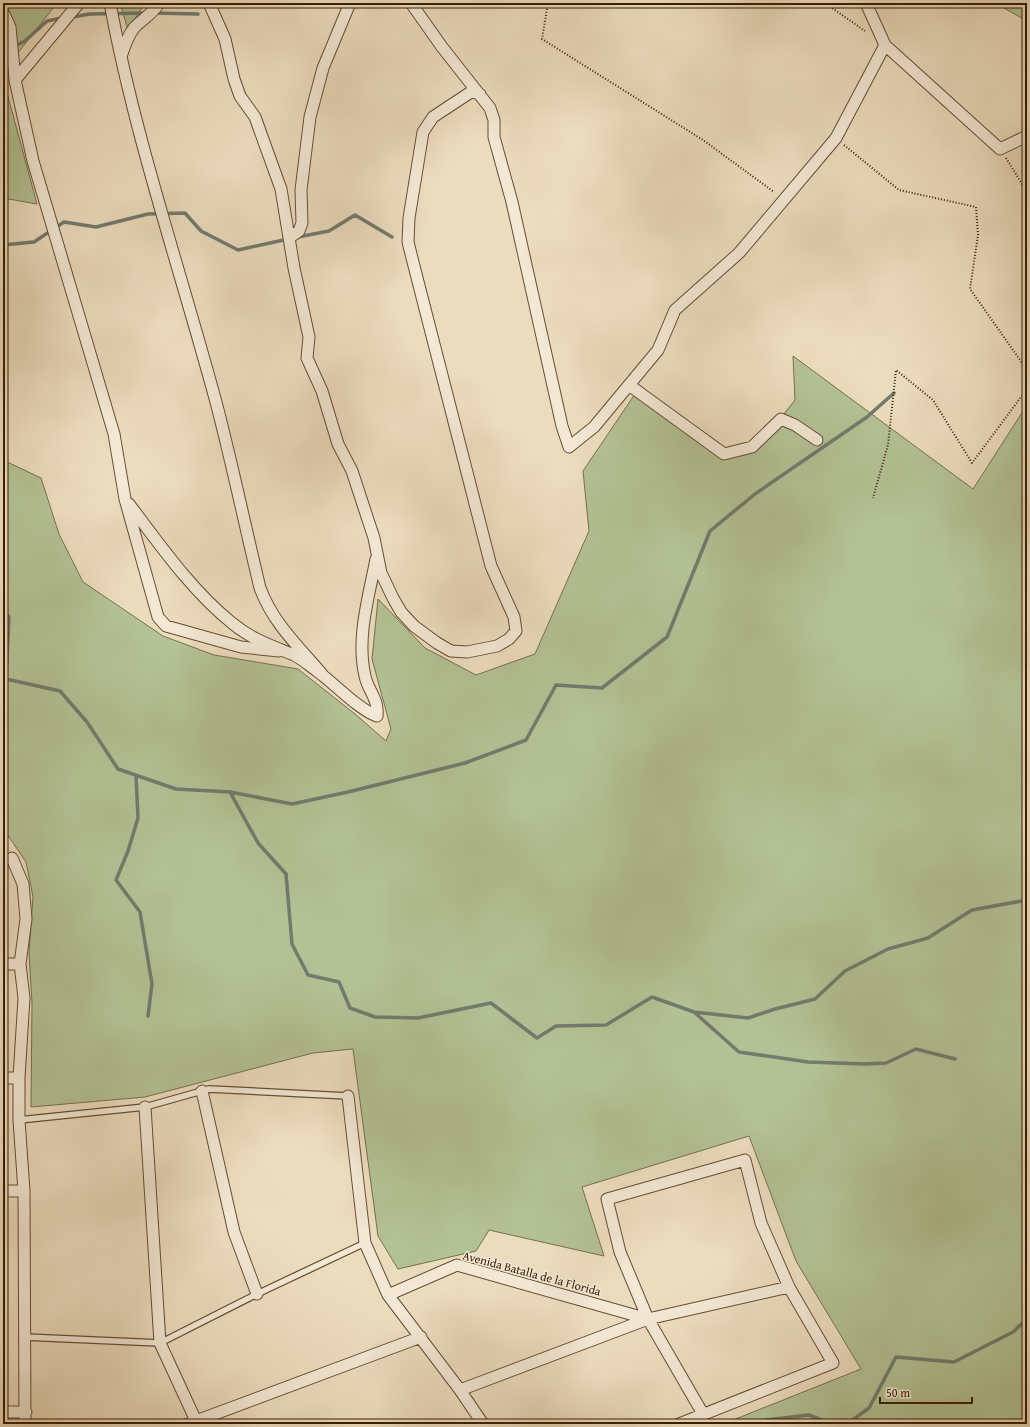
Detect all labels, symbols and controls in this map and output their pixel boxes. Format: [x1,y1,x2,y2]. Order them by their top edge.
street label: Avenida Batalla de la Florida [461,1246,603,1300]
scale bar [880,1379,972,1405]
text: 50 m [886,1384,910,1401]

